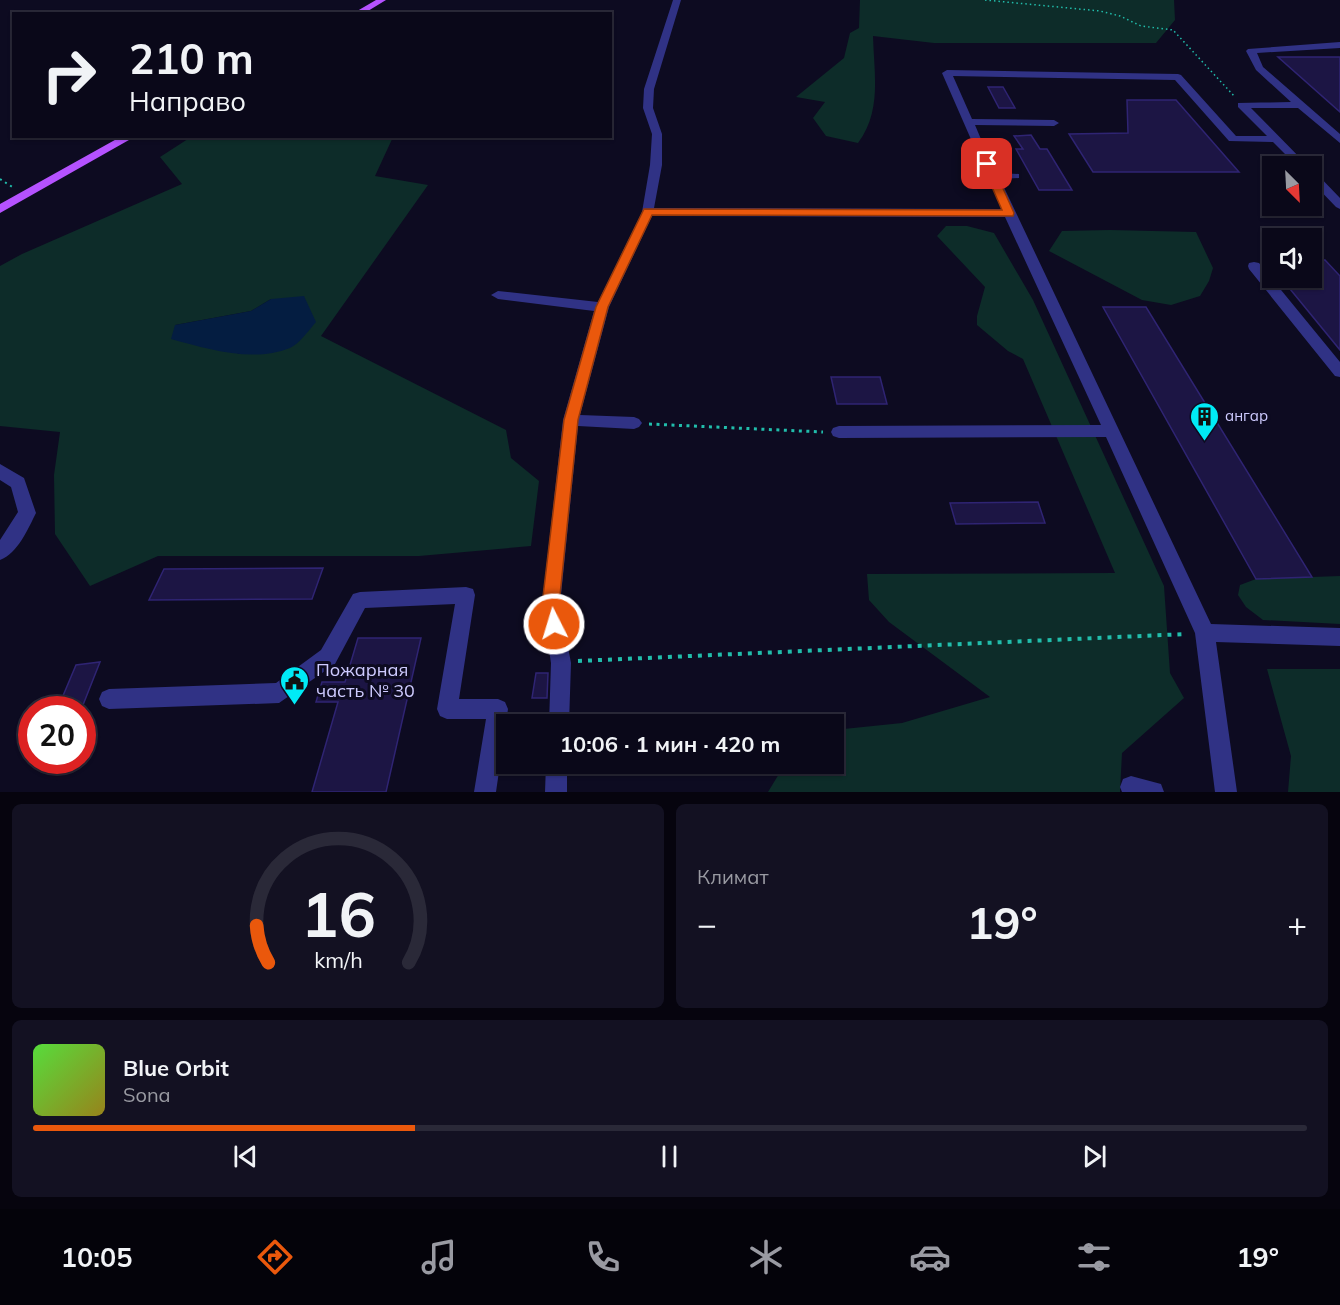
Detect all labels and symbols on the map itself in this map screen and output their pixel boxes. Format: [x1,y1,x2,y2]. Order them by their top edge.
pin [961,138,1012,189]
north arrow [1262,156,1322,216]
building icon: ангар [1188,400,1220,442]
place label: ангар [1225,406,1268,425]
position arrow [522,592,586,656]
place label: Пожарная часть № 30 [316,658,415,702]
public building icon: Пожарная часть № 30 [279,664,311,706]
speed limit sign: 20 [18,696,96,774]

